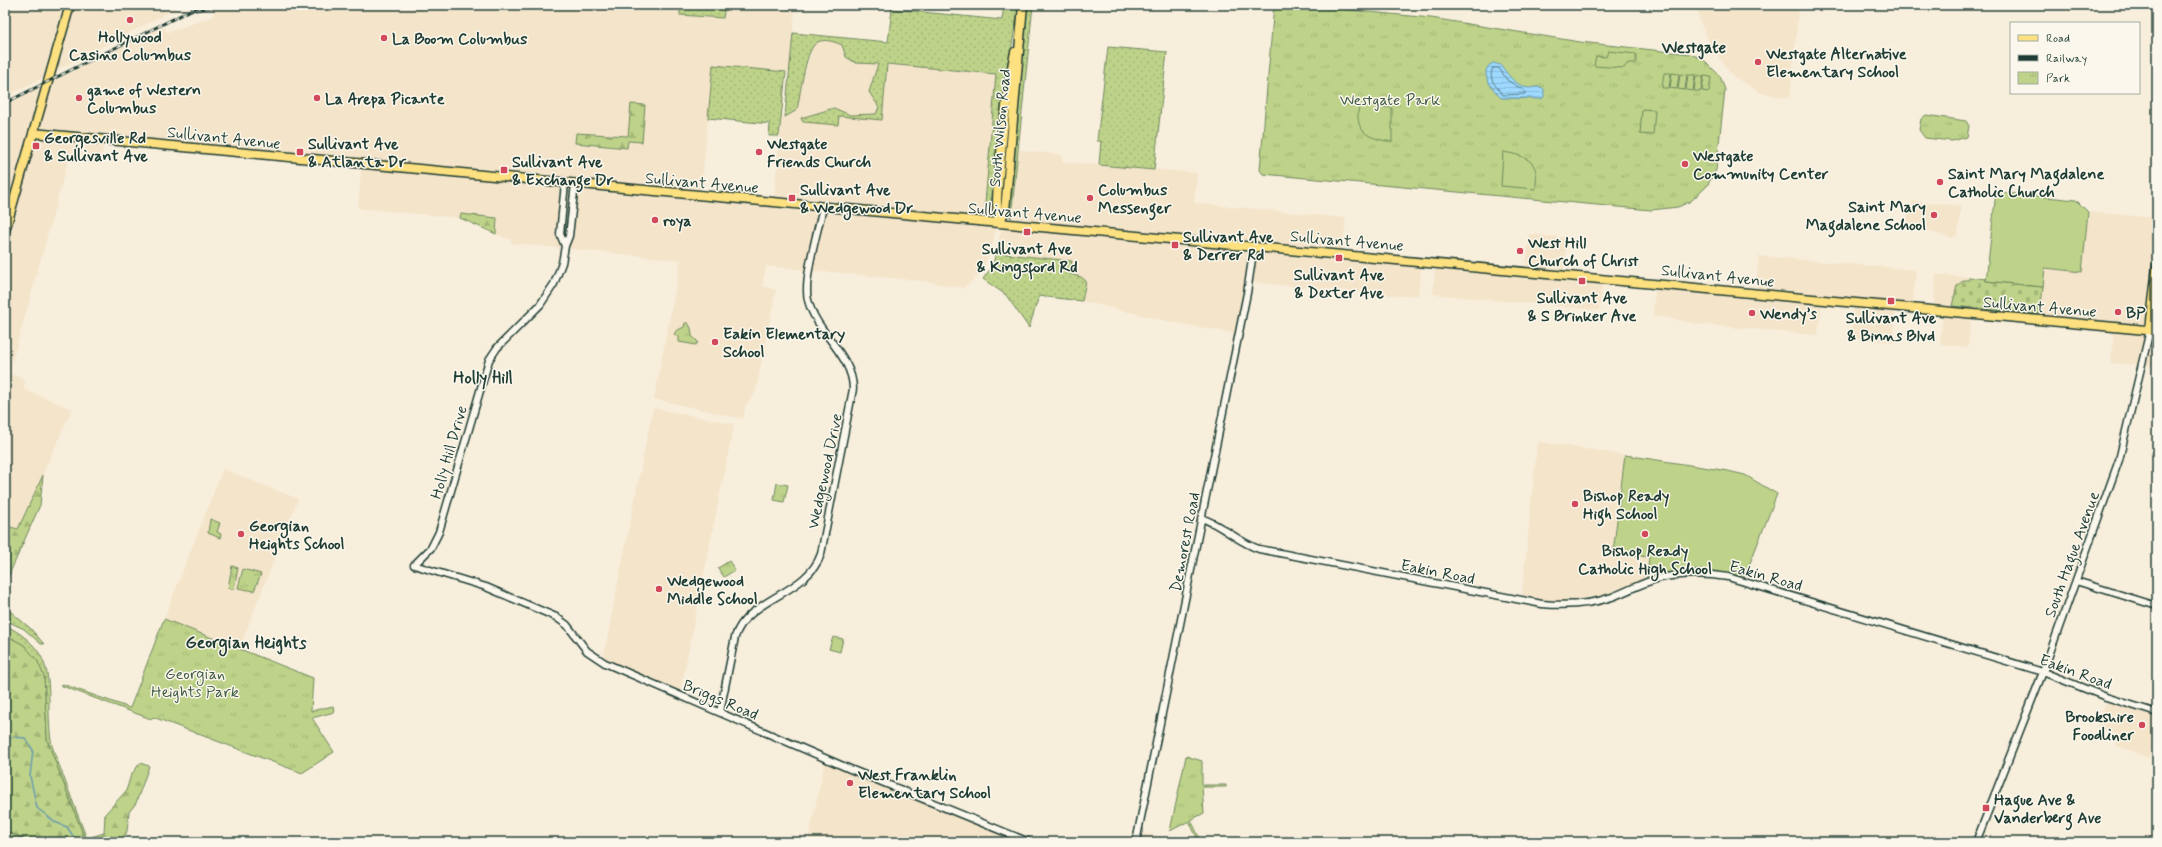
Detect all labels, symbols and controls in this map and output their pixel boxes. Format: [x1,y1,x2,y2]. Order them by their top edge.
marker: Hollywood Casino Columbus [125,15,135,25]
legend [2010,22,2140,94]
place label: Hollywood Casino Columbus [69,27,191,66]
place label: La Boom Columbus [392,29,527,50]
text: Road [2046,31,2070,47]
marker: La Boom Columbus [379,33,389,43]
district label: Westgate [1661,37,1726,60]
place label: Westgate Alternative Elementary School [1765,44,1907,83]
text: Railway [2046,51,2088,67]
marker: Westgate Alternative Elementary School [1753,57,1763,67]
street label: South Wilson Road [985,68,1016,188]
text: Park [2046,71,2070,87]
place label: game of Western Columbus [87,80,201,119]
place label: La Arepa Picante [325,89,445,110]
park label: Westgate Park [1340,90,1440,111]
marker: game of Western Columbus [74,93,84,103]
marker: La Arepa Picante [312,93,322,103]
street label: Sullivant Avenue [166,122,282,155]
place label: Georgesville Rd & Sullivant Ave [44,128,148,167]
place label: Sullivant Ave & Atlanta Dr [308,134,406,173]
place label: Westgate Friends Church [766,134,871,173]
marker: Georgesville Rd & Sullivant Ave [31,141,41,151]
place label: Westgate Community Center [1692,146,1829,185]
marker: Sullivant Ave & Atlanta Dr [295,147,305,157]
marker: Westgate Friends Church [754,147,764,157]
place label: Sullivant Ave & Exchange Dr [512,152,614,193]
marker: Westgate Community Center [1680,159,1690,169]
place label: Saint Mary Magdalene Catholic Church [1948,164,2105,203]
marker: Sullivant Ave & Exchange Dr [499,165,509,175]
street label: Sullivant Avenue [644,168,759,199]
marker: Saint Mary Magdalene Catholic Church [1935,177,1945,187]
place label: Sullivant Ave & Wedgewood Dr [800,180,913,221]
place label: Columbus Messenger [1098,180,1172,221]
marker: Sullivant Ave & Wedgewood Dr [787,193,797,203]
marker: Columbus Messenger [1085,193,1095,203]
place label: Saint Mary Magdalene School [1806,197,1926,238]
street label: Sullivant Avenue [967,198,1082,229]
marker: Saint Mary Magdalene School [1929,210,1939,220]
place label: roya [663,211,692,232]
marker: roya [650,215,660,225]
street label: Sullivant Avenue [1289,226,1404,257]
marker: Sullivant Ave & Kingsford Rd [1022,227,1032,237]
place label: Sullivant Ave & Derrer Rd [1183,227,1274,266]
place label: West Hill Church of Christ [1527,233,1639,272]
place label: Sullivant Ave & Kingsford Rd [976,239,1078,280]
marker: Sullivant Ave & Derrer Rd [1170,240,1180,250]
marker: West Hill Church of Christ [1515,246,1525,256]
marker: Sullivant Ave & Dexter Ave [1334,253,1344,263]
street label: Sullivant Avenue [1660,260,1776,293]
place label: Sullivant Ave & Dexter Ave [1294,265,1385,304]
marker: Sullivant Ave & S Brinker Ave [1577,276,1587,286]
place label: Sullivant Ave & S Brinker Ave [1528,288,1637,327]
street label: Sullivant Avenue [1982,292,2097,323]
marker: Sullivant Ave & Binns Blvd [1886,296,1896,306]
place label: BP [2126,303,2146,324]
place label: Wendy’s [1759,304,1818,325]
marker: BP [2113,307,2123,317]
marker: Wendy’s [1747,308,1757,318]
place label: Sullivant Ave & Binns Blvd [1846,308,1937,347]
place label: Eakin Elementary School [723,324,845,363]
marker: Eakin Elementary School [710,337,720,347]
district label: Holly Hill [453,367,513,390]
street label: Holly Hill Drive [426,403,473,502]
street label: Wedgewood Drive [803,412,849,531]
place label: Bishop Ready High School [1583,486,1670,527]
street label: South Hague Avenue [2040,488,2106,621]
street label: Demorest Road [1166,491,1205,594]
marker: Bishop Ready High School [1570,499,1580,509]
place label: Georgian Heights School [249,516,345,556]
marker: Georgian Heights School [236,529,246,539]
marker: Bishop Ready Catholic High School [1640,529,1650,539]
place label: Bishop Ready Catholic High School [1578,541,1712,582]
street label: Eakin Road [1399,555,1477,590]
street label: Eakin Road [1727,556,1805,597]
place label: Wedgewood Middle School [666,571,758,610]
marker: Wedgewood Middle School [654,584,664,594]
district label: Georgian Heights [186,632,307,657]
street label: Eakin Road [2037,650,2114,695]
park label: Georgian Heights Park [151,664,239,703]
street label: Briggs Road [679,675,761,727]
place label: Brookshire Foodliner [2065,707,2134,746]
marker: Brookshire Foodliner [2137,720,2147,730]
place label: West Franklin Elementary School [857,765,991,804]
marker: West Franklin Elementary School [845,778,855,788]
place label: Hague Ave & Vanderberg Ave [1994,790,2102,831]
marker: Hague Ave & Vanderberg Ave [1981,803,1991,813]

